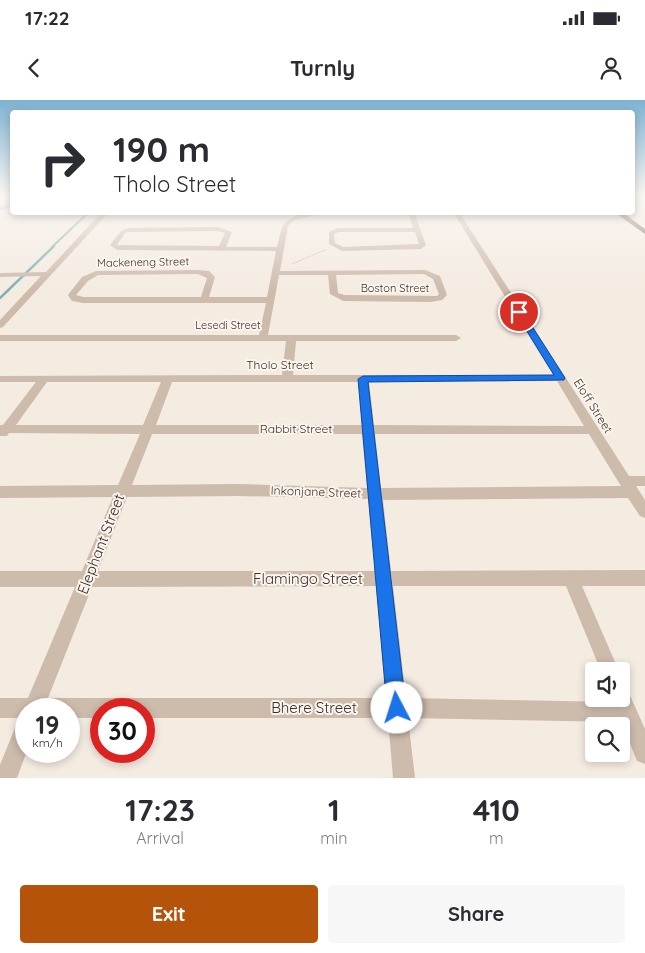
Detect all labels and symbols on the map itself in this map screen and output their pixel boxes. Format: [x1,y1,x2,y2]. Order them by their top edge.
street label: Mackeneng Street [97,254,189,270]
street label: Boston Street [361,281,430,295]
pin [498,291,540,333]
street label: Lesedi Street [195,318,261,332]
street label: Tholo Street [246,357,314,372]
street label: Eloff Street [571,376,616,436]
street label: Rabbit Street [260,421,332,436]
street label: Inkonjane Street [270,482,362,501]
street label: Elephant Street [73,491,128,597]
street label: Flamingo Street [253,569,363,588]
position arrow [370,681,422,733]
speed limit sign: 30 [90,698,155,763]
street label: Bhere Street [271,698,357,717]

